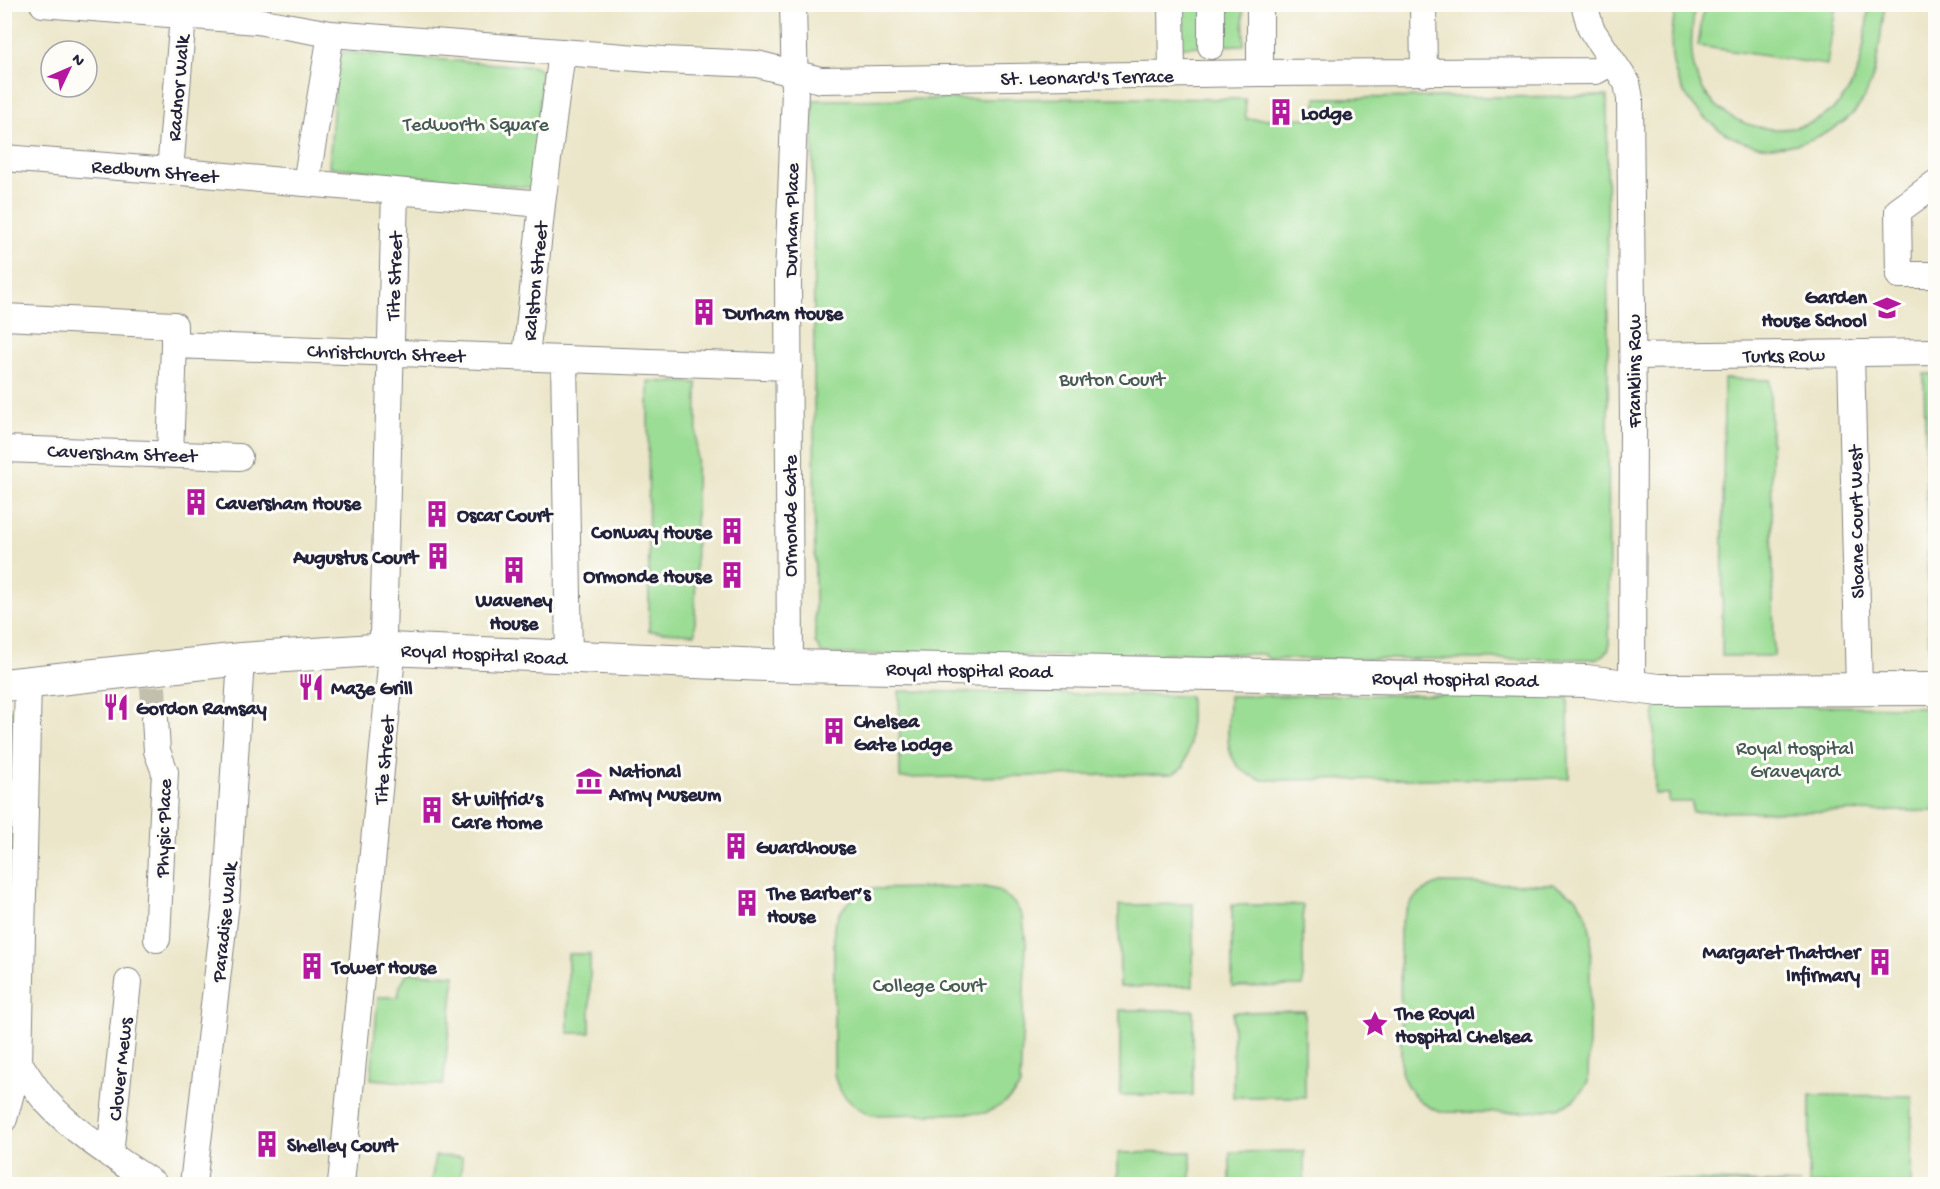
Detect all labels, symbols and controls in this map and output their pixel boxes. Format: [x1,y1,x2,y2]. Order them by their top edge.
street label: Radnor Walk [164,32,197,142]
north arrow [39,39,99,99]
text: N [67,51,88,72]
street label: St. Leonard's Terrace [1000,66,1175,93]
building icon: Lodge [1266,97,1296,127]
place label: Lodge [1301,104,1353,127]
park label: Tedworth Square [402,115,549,138]
street label: Redburn Street [90,156,221,191]
street label: Durham Place [781,162,806,279]
street label: Ralston Street [520,219,555,342]
street label: Tite Street [383,230,410,322]
place label: Garden House School [1761,288,1868,334]
school or university icon: Garden House School [1872,293,1902,323]
building icon: Durham House [689,297,719,327]
place label: Durham House [722,304,844,327]
street label: Franklins Row [1625,314,1648,429]
street label: Christchurch Street [306,341,467,370]
street label: Turks Row [1742,345,1826,370]
park label: Burton Court [1058,370,1166,393]
street label: Caversham Street [47,441,199,470]
street label: Sloane Court West [1846,443,1871,599]
street label: Ormonde Gate [781,454,804,577]
building icon: Caversham House [181,487,211,517]
place label: Caversham House [215,494,362,517]
building icon: Oscar Court [422,499,452,529]
place label: Oscar Court [457,506,554,529]
building icon: Conway House [717,516,747,546]
place label: Conway House [590,523,713,546]
building icon: Augustus Court [423,541,453,571]
place label: Augustus Court [292,548,420,571]
building icon: Waveney House [499,555,529,585]
building icon: Ormonde House [717,560,747,590]
place label: Ormonde House [583,567,713,590]
place label: Waveney House [475,591,553,637]
street label: Royal Hospital Road [400,641,570,672]
street label: Royal Hospital Road [886,660,1055,685]
street label: Royal Hospital Road [1372,669,1541,694]
restaurant icon: Maze Grill [296,672,326,702]
place label: Maze Grill [331,679,413,702]
restaurant icon: Gordon Ramsay [101,692,131,722]
place label: Gordon Ramsay [136,699,267,722]
place label: Chelsea Gate Lodge [853,712,953,758]
street label: Tite Street [371,713,402,806]
building icon: Chelsea Gate Lodge [819,716,849,746]
park label: Royal Hospital Graveyard [1736,739,1854,785]
place label: National Army Museum [608,762,722,808]
museum icon: National Army Museum [574,766,604,796]
street label: Physic Place [152,778,179,879]
place label: St Wilfrid’s Care Home [451,790,544,836]
building icon: St Wilfrid’s Care Home [417,795,447,825]
building icon: Guardhouse [721,831,751,861]
place label: Guardhouse [756,838,857,861]
street label: Paradise Walk [209,859,244,984]
place label: The Barber’s House [765,884,872,930]
building icon: The Barber’s House [732,888,762,918]
place label: Margaret Thatcher Infirmary [1703,943,1862,989]
building icon: Margaret Thatcher Infirmary [1865,947,1895,977]
building icon: Tower House [297,951,327,981]
place label: Tower House [330,958,437,981]
park label: College Court [873,976,987,999]
place label: The Royal Hospital Chelsea [1393,1004,1533,1050]
place icon: The Royal Hospital Chelsea [1360,1009,1390,1039]
street label: Clover Mews [106,1016,139,1122]
building icon: Shelley Court [252,1129,282,1159]
place label: Shelley Court [287,1136,399,1159]

